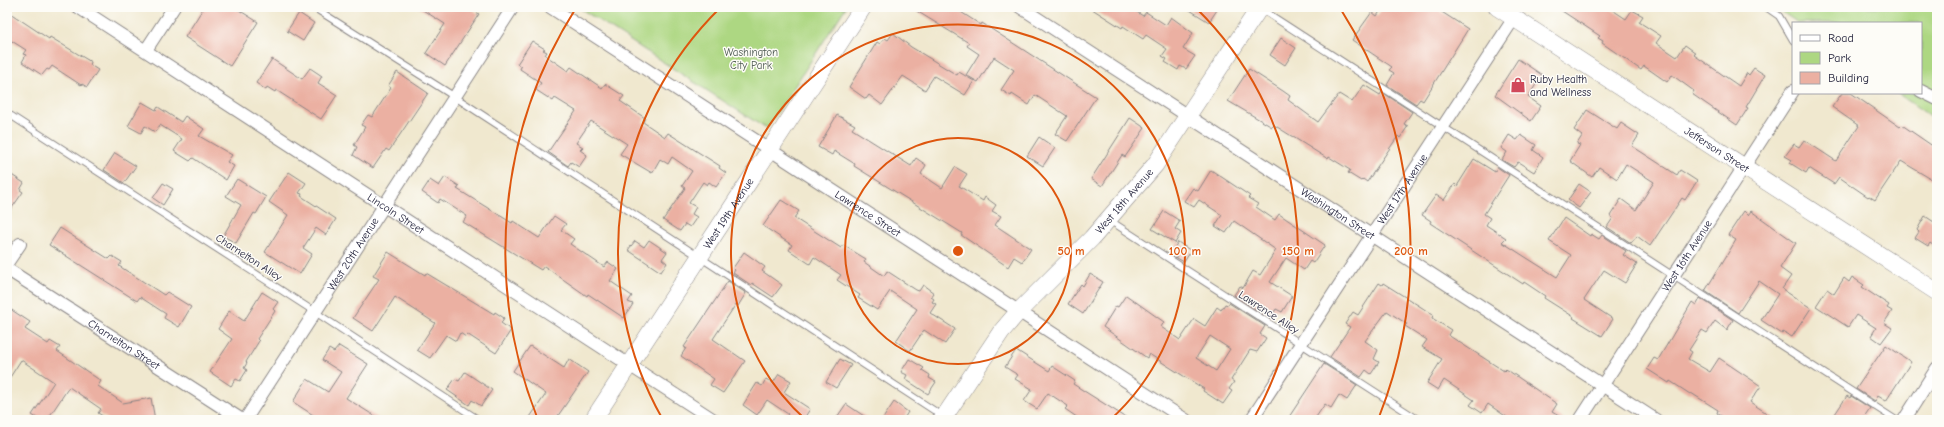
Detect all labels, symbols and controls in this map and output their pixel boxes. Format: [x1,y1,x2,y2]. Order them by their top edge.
legend [1792,22,1922,94]
text: Road [1828,31,1854,45]
park label: Washington City Park [724,46,778,72]
text: Park [1828,51,1851,65]
text: Building [1828,71,1869,85]
place label: Ruby Health and Wellness [1530,73,1592,99]
shop icon: Ruby Health and Wellness [1509,76,1527,94]
street label: Jefferson Street [1682,124,1752,176]
street label: West 17th Avenue [1375,151,1431,227]
street label: West 18th Avenue [1093,165,1157,236]
street label: West 19th Avenue [701,175,757,252]
street label: Washington Street [1298,185,1378,243]
street label: Lawrence Street [832,188,903,240]
street label: Lincoln Street [365,191,427,237]
street label: West 20th Avenue [325,215,382,293]
street label: West 16th Avenue [1659,217,1715,294]
street label: Charnelton Alley [213,231,285,284]
centre of rings [951,244,965,258]
text: 50 m [1057,244,1085,258]
text: 100 m [1169,244,1201,258]
text: 150 m [1282,244,1314,258]
text: 200 m [1394,244,1428,258]
street label: Lawrence Alley [1236,288,1301,337]
street label: Charnelton Street [85,317,163,373]

